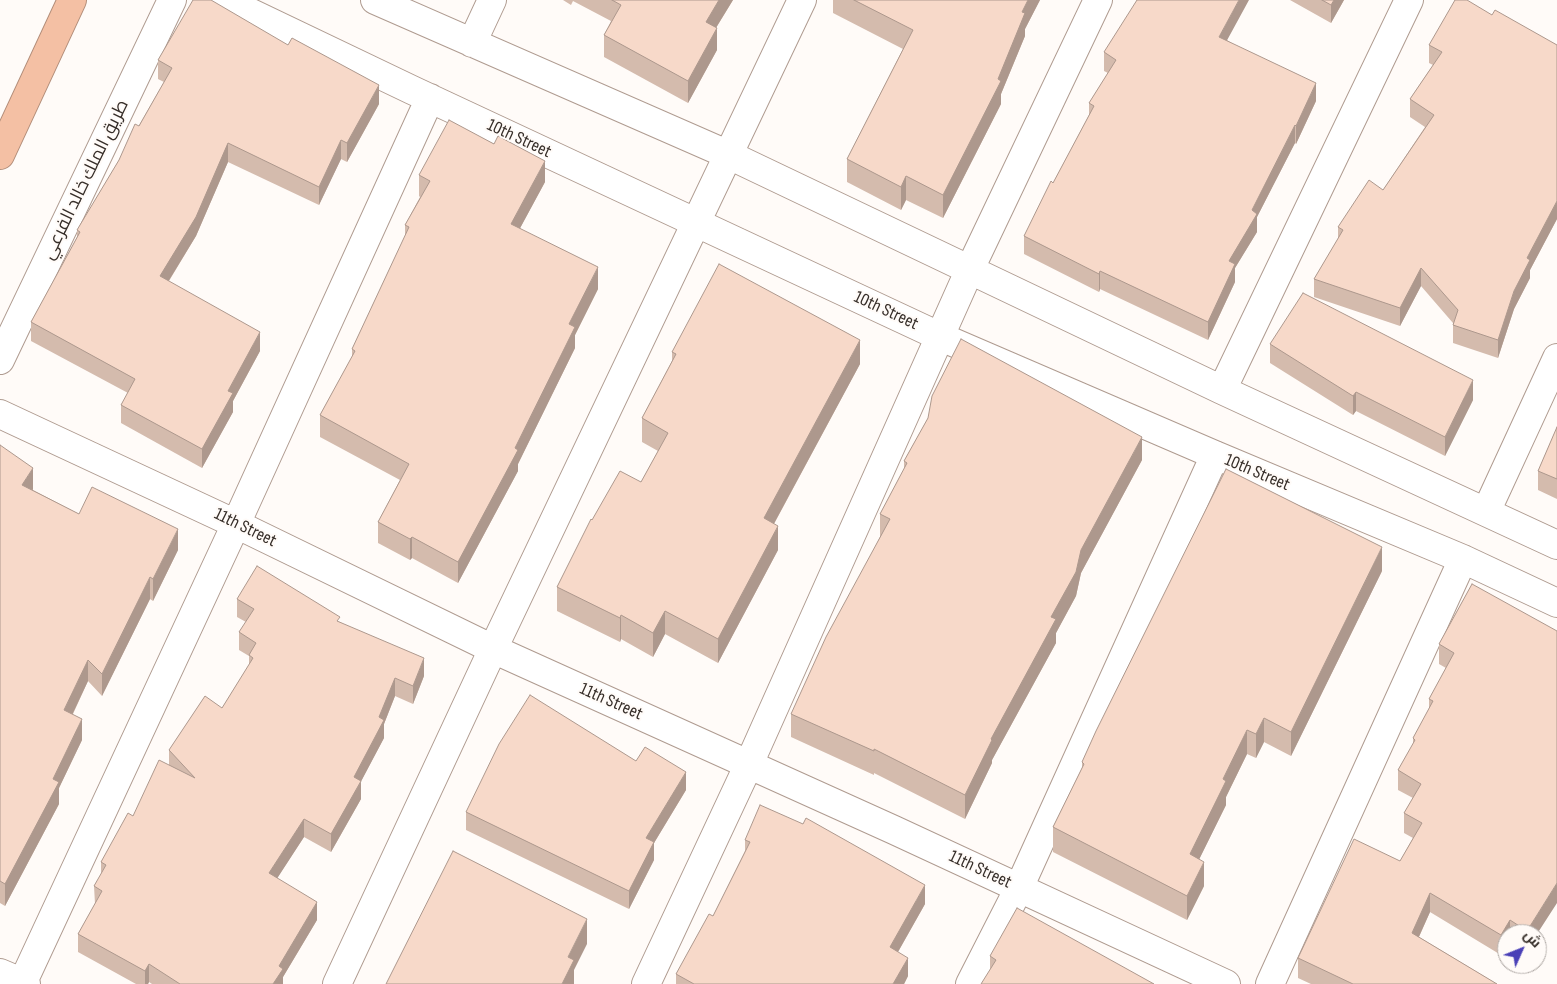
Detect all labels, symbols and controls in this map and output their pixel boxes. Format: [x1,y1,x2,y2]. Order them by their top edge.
street label: طريق الملك خالد الفرعي [38,97,134,263]
street label: 10th Street [483,115,555,163]
street label: 10th Street [850,287,922,335]
street label: 10th Street [1221,450,1293,496]
street label: 11th Street [210,504,280,552]
street label: 11th Street [576,679,646,725]
street label: 11th Street [945,846,1015,894]
north arrow [1497,924,1547,974]
text: ش [1520,927,1545,951]

